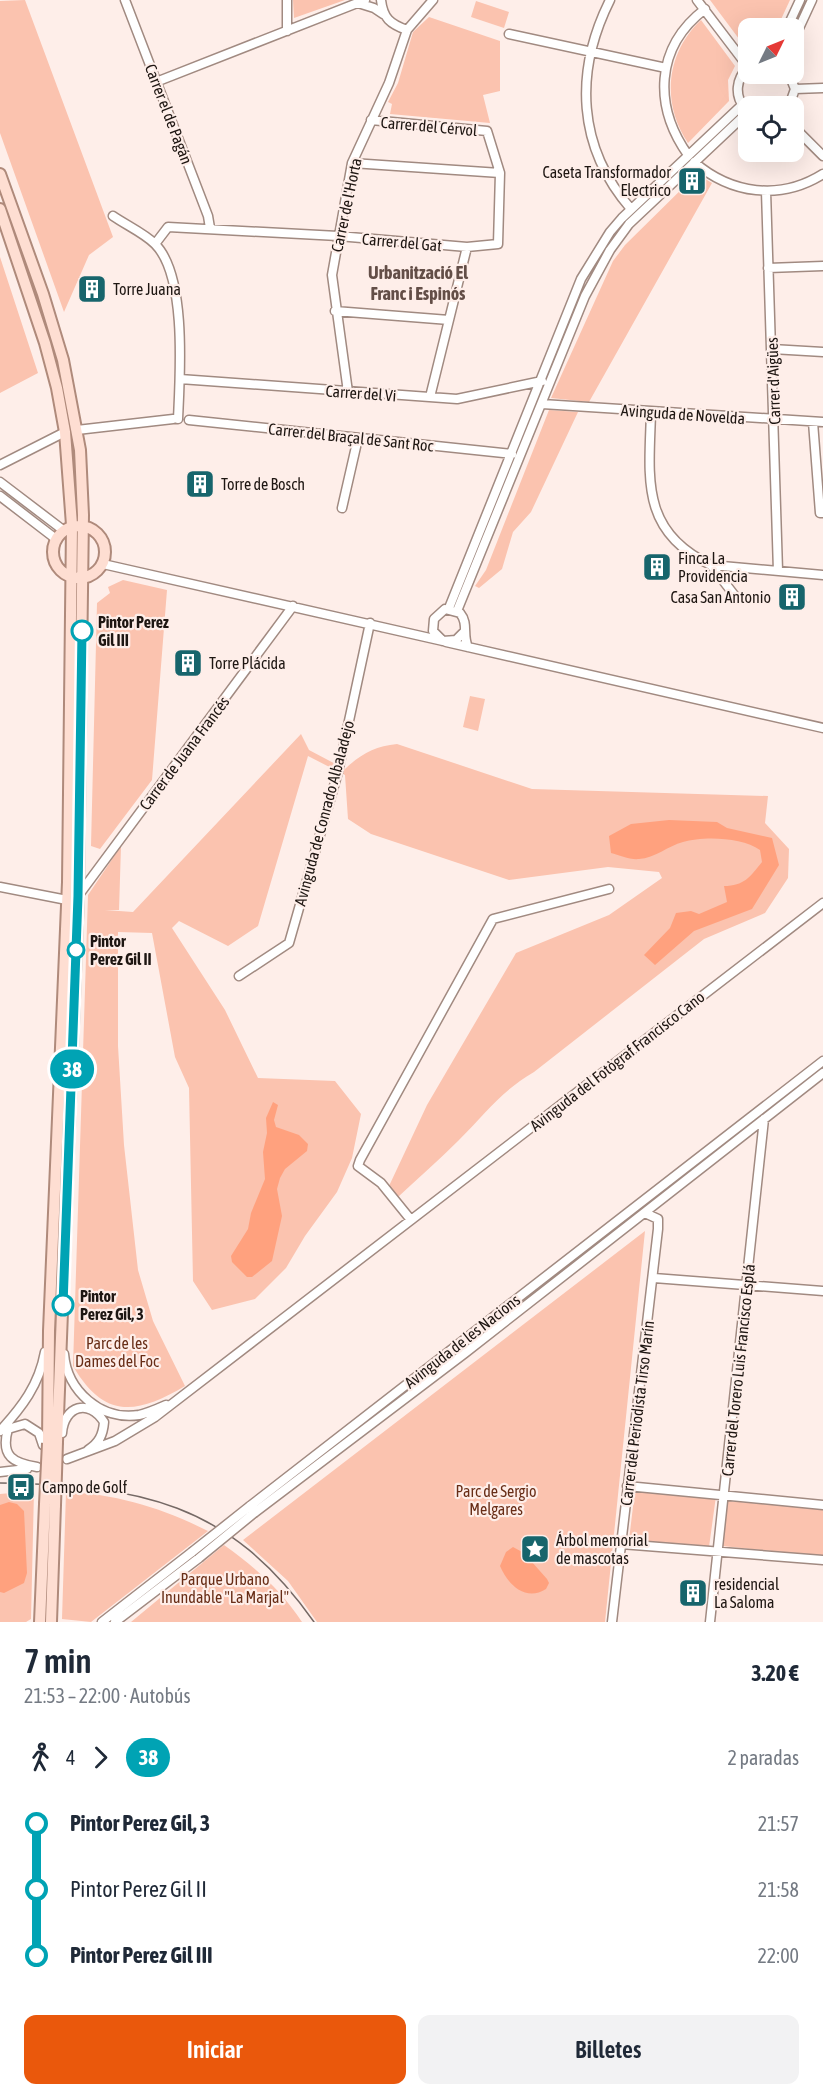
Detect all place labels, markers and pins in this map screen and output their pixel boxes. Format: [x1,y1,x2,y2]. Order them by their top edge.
place label: Caseta Transformador Electrico [542,163,671,199]
building icon: Caseta Transformador Electrico [676,165,708,197]
building icon: Torre Juana [76,273,108,305]
place label: Torre Juana [113,280,181,298]
building icon: Torre de Bosch [184,468,216,500]
place label: Torre de Bosch [221,475,305,493]
place label: Finca La Providencia [678,549,748,585]
building icon: Finca La Providencia [641,551,673,583]
building icon: Casa San Antonio [776,581,808,613]
place label: Casa San Antonio [670,588,771,606]
place label: Pintor Perez Gil III [98,613,169,649]
marker: Pintor Perez Gil III [71,620,93,642]
building icon: Torre Plácida [172,647,204,679]
place label: Torre Plácida [209,654,286,672]
place label: Pintor Perez Gil II [90,932,152,968]
marker: Pintor Perez Gil II [67,941,85,959]
place label: Pintor Perez Gil, 3 [80,1287,144,1323]
marker: Pintor Perez Gil, 3 [52,1294,74,1316]
bus stop icon: Campo de Golf [5,1471,37,1503]
place label: Campo de Golf [42,1478,128,1497]
place label: Árbol memorial de mascotas [556,1531,649,1567]
place icon: Árbol memorial de mascotas [519,1533,551,1565]
place label: residencial La Saloma [714,1575,780,1611]
building icon: residencial La Saloma [677,1577,709,1609]

